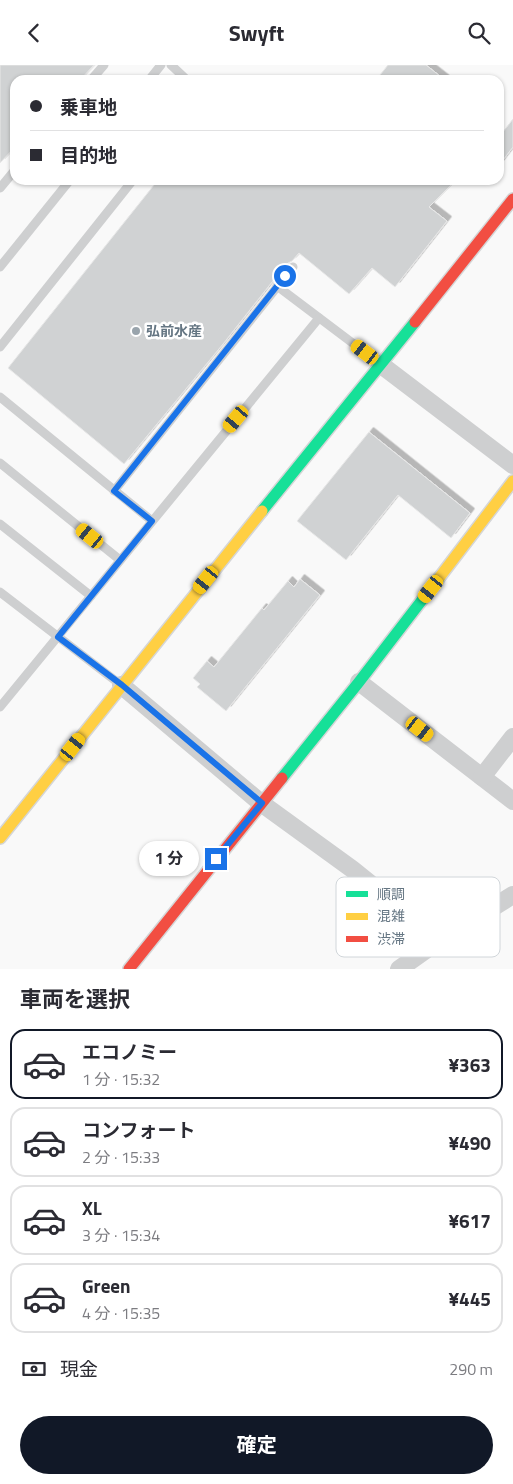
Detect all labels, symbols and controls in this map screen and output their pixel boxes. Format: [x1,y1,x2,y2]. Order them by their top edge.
text: Swyft [229,16,284,50]
icon: back [20,19,48,47]
icon: search [465,19,493,47]
text: 乗車地 [60,92,117,121]
text: 目的地 [60,140,117,169]
route start [274,265,296,287]
place label: 弘前水産 [146,320,202,341]
marker: 弘前水産 [130,325,142,337]
car [348,337,381,367]
car [220,403,251,435]
car [73,521,106,551]
car [190,564,221,596]
car [415,573,446,605]
car [403,714,436,744]
car [57,731,88,763]
callout: 1 分 [138,841,198,877]
text: 1 分 [155,846,183,870]
route end [205,848,227,870]
legend [336,877,500,957]
text: 順調 [377,883,405,904]
text: 混雑 [377,905,405,926]
text: 渋滞 [377,928,405,949]
text: 車両を選択 [20,982,130,1016]
text: エコノミー [82,1037,177,1066]
icon: car [22,1042,67,1087]
text: ¥363 [448,1050,491,1079]
text: 1 分 · 15:32 [82,1067,160,1091]
text: コンフォート [82,1115,195,1144]
icon: car [22,1120,67,1165]
text: ¥490 [448,1128,491,1157]
text: 2 分 · 15:33 [82,1145,160,1169]
text: XL [82,1193,102,1222]
icon: car [22,1198,67,1243]
text: ¥617 [448,1206,491,1235]
text: 3 分 · 15:34 [82,1223,160,1247]
text: Green [82,1271,131,1300]
icon: car [22,1276,67,1321]
text: ¥445 [448,1284,491,1313]
text: 4 分 · 15:35 [82,1301,160,1325]
text: 現金 [60,1354,98,1383]
icon: cash [20,1355,48,1383]
text: 290 m [449,1357,493,1381]
button: 確定 [20,1416,493,1474]

